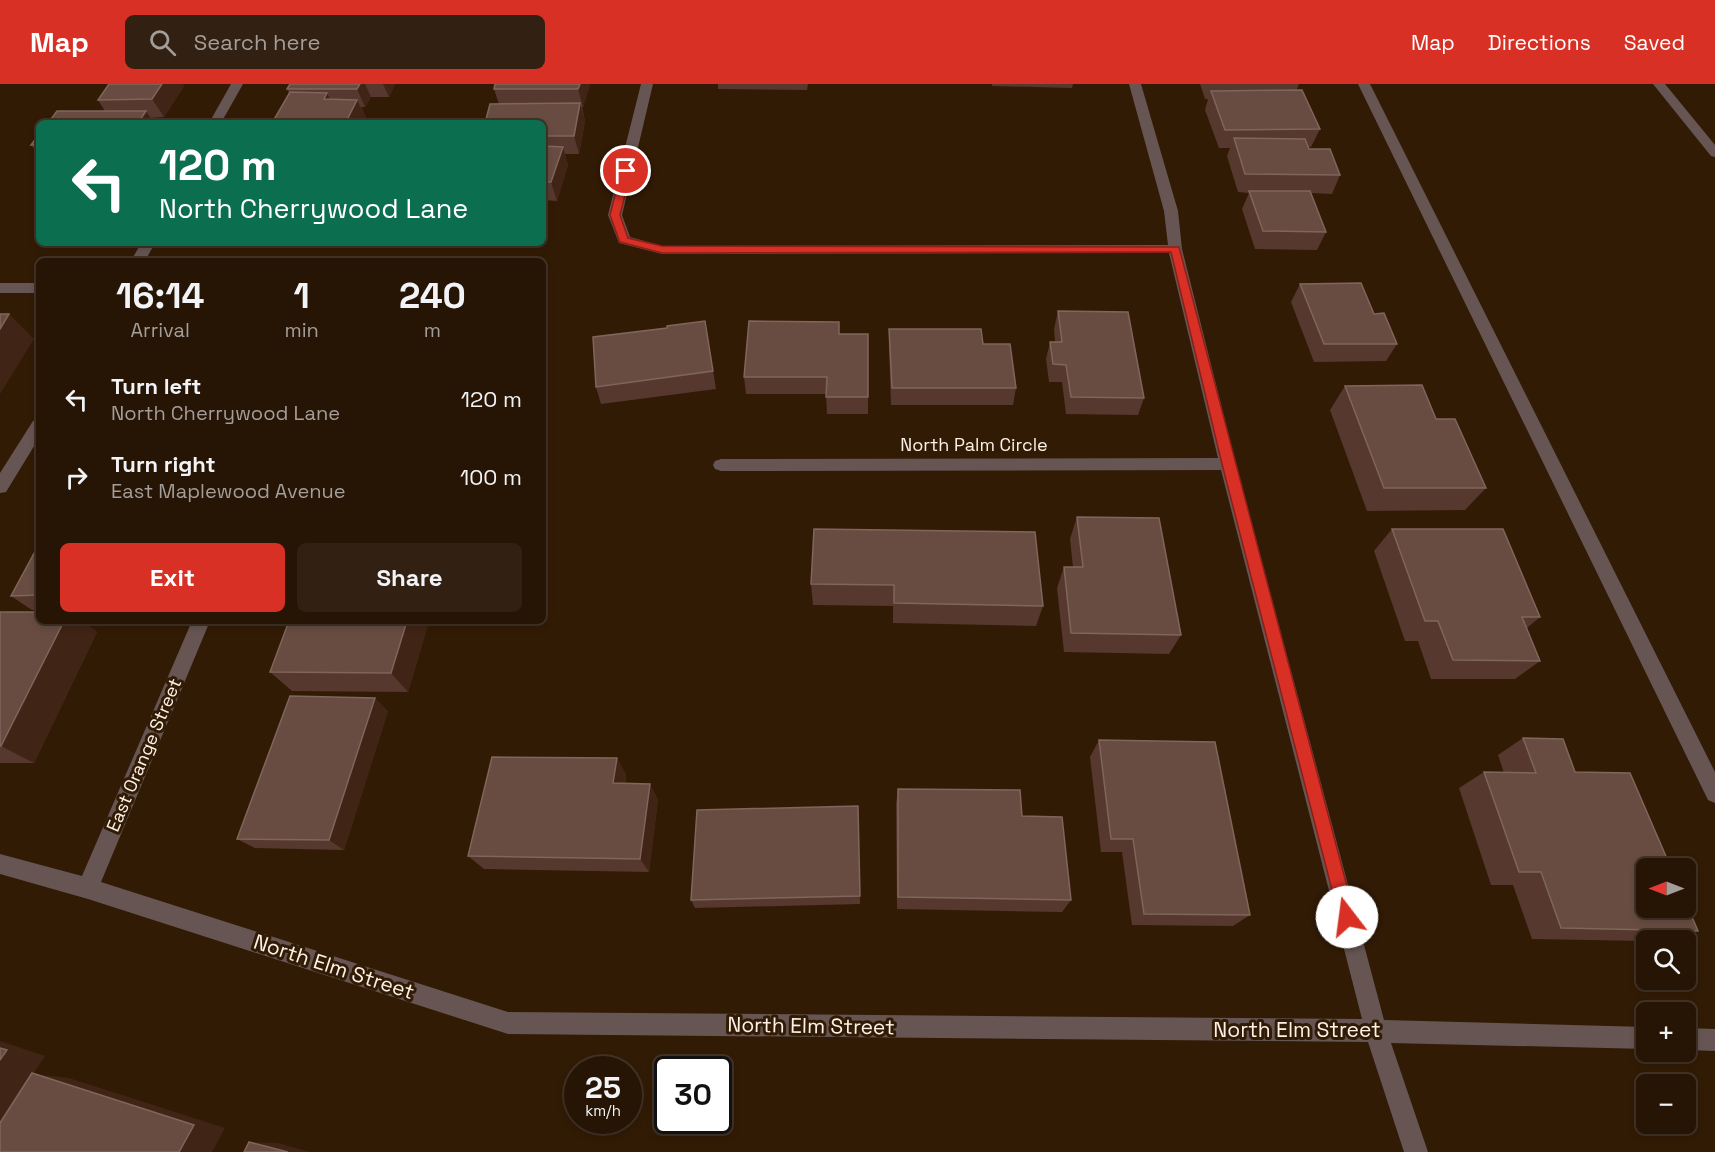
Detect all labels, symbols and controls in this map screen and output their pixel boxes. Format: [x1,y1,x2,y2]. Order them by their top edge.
search box [125,15,545,69]
text: Map [30,24,89,60]
icon: search [146,26,179,59]
text: Search here [194,28,321,56]
text: Map [1411,29,1455,56]
text: Directions [1488,29,1591,56]
text: Saved [1624,29,1685,56]
text: 120 m [159,139,277,192]
icon: left [60,144,138,222]
pin [600,145,651,196]
icon: arrive [609,154,642,187]
text: North Cherrywood Lane [159,191,468,226]
text: 16:14 [116,273,204,319]
text: 1 [294,273,310,319]
text: 240 [399,273,466,319]
text: Arrival [131,317,190,343]
text: min [284,317,319,343]
text: m [424,317,441,343]
text: Turn left [111,372,201,400]
icon: left [60,383,93,416]
text: 120 m [461,385,522,413]
text: North Cherrywood Lane [111,400,340,426]
street label: North Palm Circle [900,433,1048,456]
text: Turn right [111,450,216,478]
icon: right [60,461,93,494]
text: 100 m [460,463,522,491]
text: East Maplewood Avenue [111,478,346,504]
button: Exit [60,543,285,612]
button: Share [297,543,522,612]
street label: East Orange Street [101,675,186,835]
north arrow [1636,858,1696,918]
map controls [1636,858,1696,1134]
position arrow [1315,885,1379,949]
street label: North Elm Street [250,928,418,1005]
button: search [1636,930,1696,990]
button: + [1636,1002,1696,1062]
street label: North Elm Street [727,1011,895,1040]
street label: North Elm Street [1213,1016,1381,1043]
speed limit sign: 30 [654,1056,732,1134]
text: 25 [585,1068,621,1107]
button: − [1636,1074,1696,1134]
text: km/h [585,1101,621,1120]

